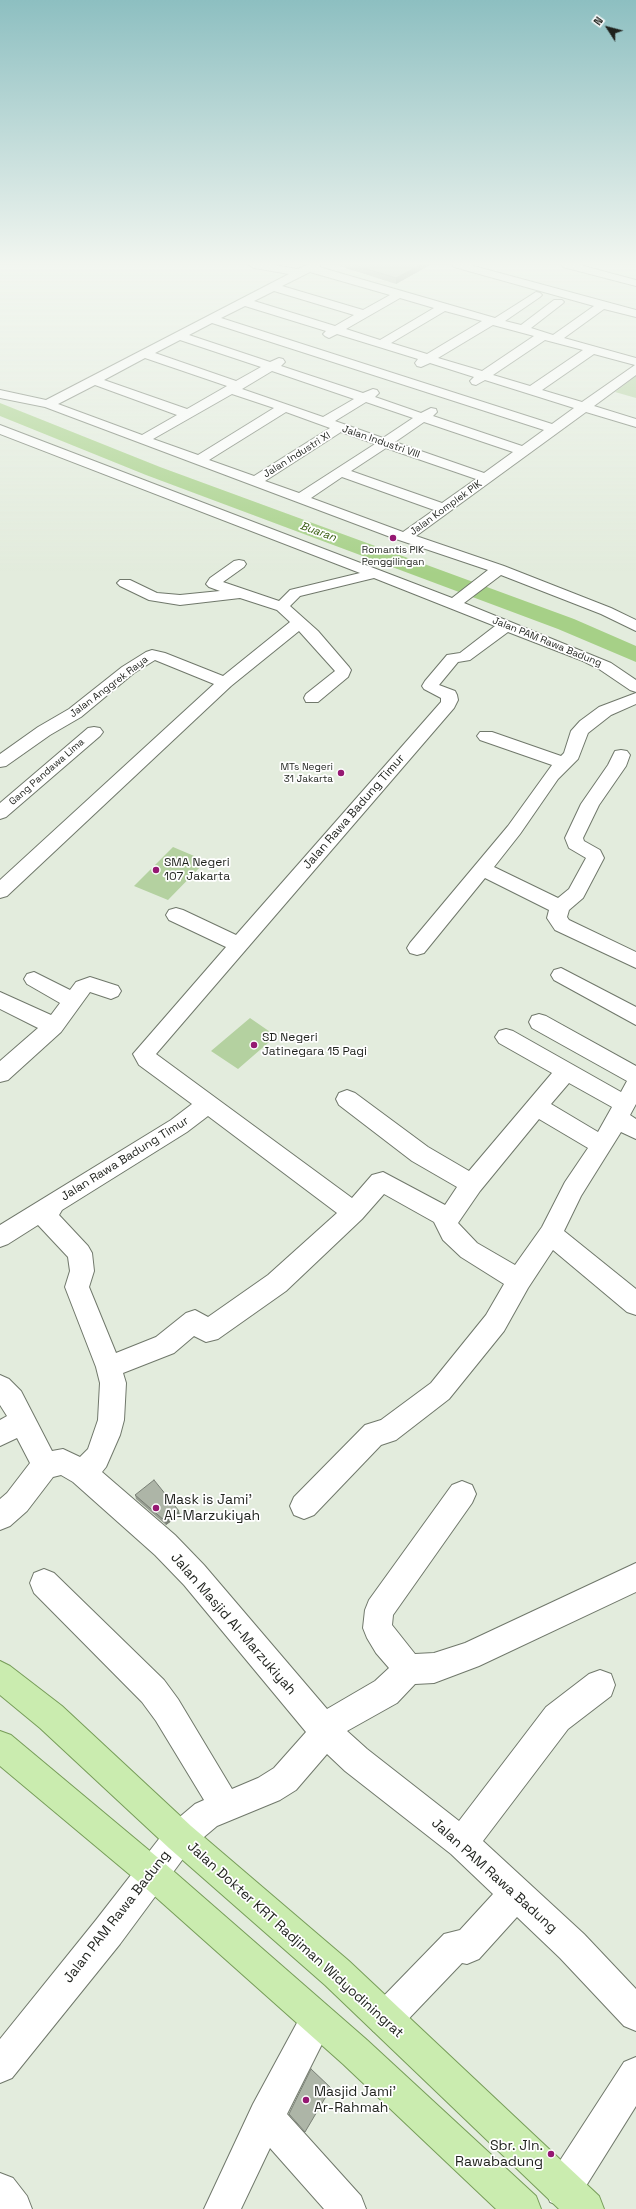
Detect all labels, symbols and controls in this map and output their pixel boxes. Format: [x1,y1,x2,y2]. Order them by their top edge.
north arrow [588,8,628,48]
text: N [590,14,606,28]
street label: Jalan Industri VIII [341,423,421,461]
street label: Jalan Industri XI [261,430,333,480]
street label: Jalan Komplek PIK [408,478,484,538]
water label: Buaran [298,519,338,545]
marker: Romantis PIK Penggilingan [388,533,398,543]
place label: Romantis PIK Penggilingan [362,544,424,568]
street label: Jalan PAM Rawa Badung [491,615,603,669]
street label: Jalan Anggrek Raya [68,654,150,720]
street label: Gang Pandawa Lima [7,736,87,808]
street label: Jalan Rawa Badung Timur [300,752,408,872]
place label: MTs Negeri 31 Jakarta [280,761,333,784]
marker: MTs Negeri 31 Jakarta [336,768,346,778]
place label: SMA Negeri 107 Jakarta [164,856,230,884]
marker: SMA Negeri 107 Jakarta [151,865,161,875]
place label: SD Negeri Jatinegara 15 Pagi [262,1031,367,1059]
marker: SD Negeri Jatinegara 15 Pagi [249,1040,259,1050]
street label: Jalan Rawa Badung Timur [59,1114,191,1204]
place label: Mask is Jami' Al-Marzukiyah [164,1492,260,1524]
marker: Mask is Jami' Al-Marzukiyah [151,1503,161,1513]
street label: Jalan Masjid Al-Marzukiyah [167,1550,299,1698]
street label: Jalan PAM Rawa Badung [428,1815,560,1937]
street label: Jalan Dokter KRT Radjiman Widyodiningrat [183,1838,407,2042]
street label: Jalan PAM Rawa Badung [60,1847,174,1987]
place label: Masjid Jami' Ar-Rahmah [314,2084,396,2116]
marker: Masjid Jami' Ar-Rahmah [301,2095,311,2105]
place label: Sbr. Jln. Rawabadung [455,2138,543,2170]
marker: Sbr. Jln. Rawabadung [546,2149,556,2159]

